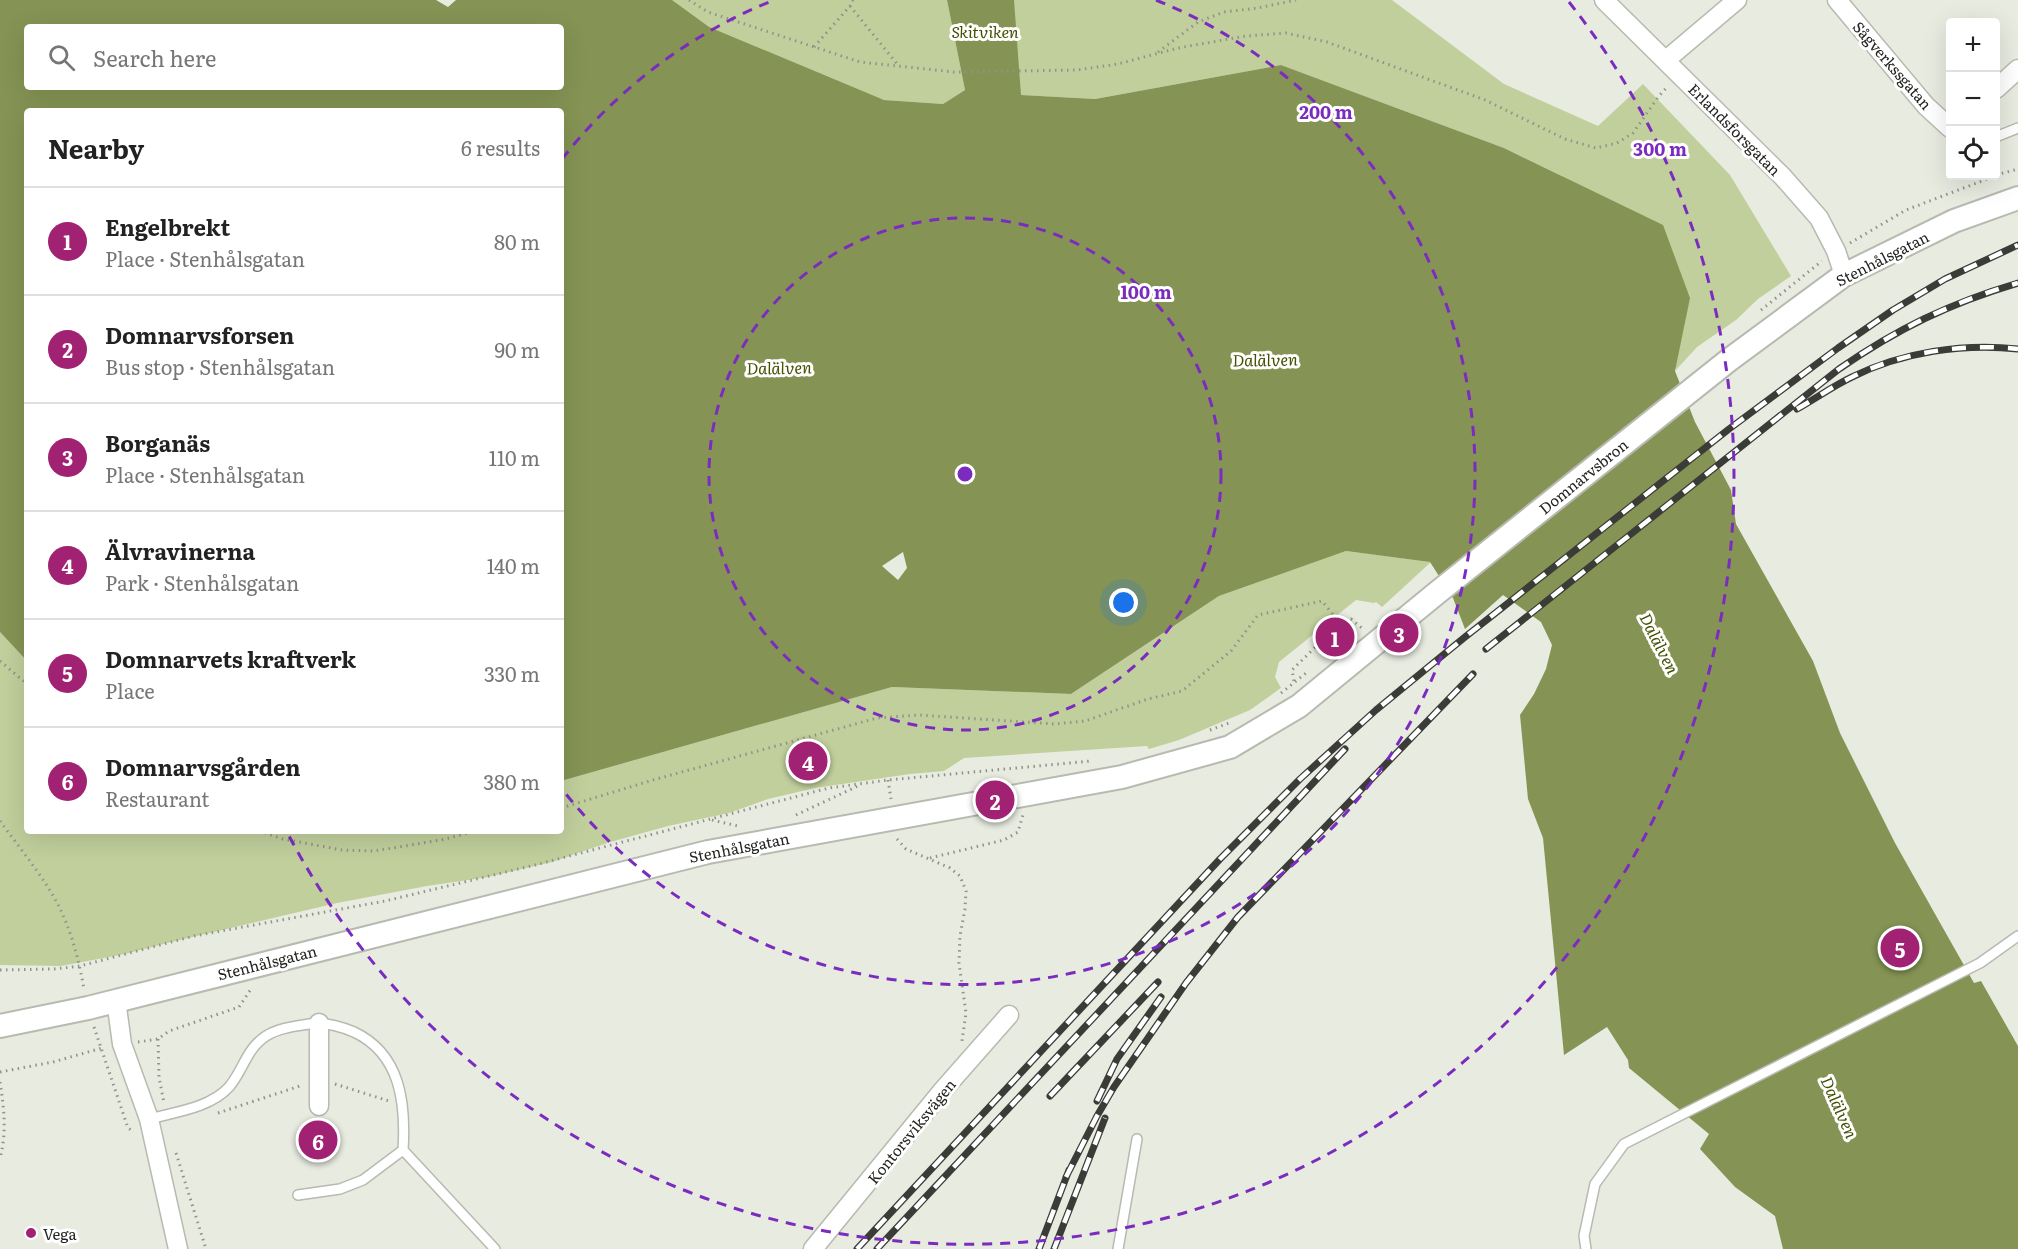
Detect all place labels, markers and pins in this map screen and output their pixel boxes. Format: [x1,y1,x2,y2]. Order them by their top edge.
centre of rings [955,464,975,484]
pin: 3 [1380,610,1418,656]
pin: 1 [1316,614,1354,660]
pin: 4 [788,738,828,783]
pin: 2 [976,778,1014,822]
pin: 5 [1880,926,1920,970]
pin: 6 [298,1118,338,1162]
place label: Vega [43,1222,78,1245]
marker: Vega [24,1226,38,1240]

